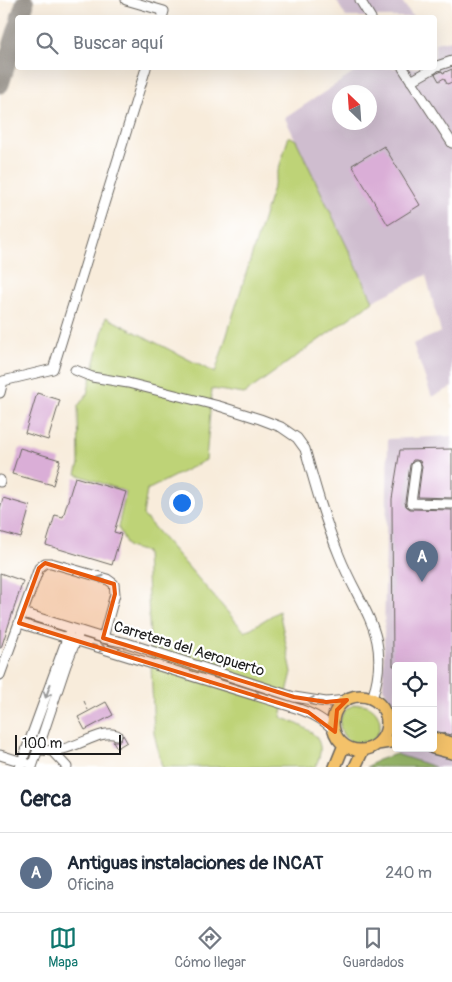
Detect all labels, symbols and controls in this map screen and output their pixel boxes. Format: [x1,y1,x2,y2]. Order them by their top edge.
search box [15,15,437,70]
icon: search [33,29,61,57]
text: Buscar aquí [73,31,164,55]
north arrow [332,85,377,130]
your location [169,490,195,516]
pin: A [406,541,438,582]
one-way arrow [97,575,112,584]
street label: Carretera del Aeropuerto [111,617,267,681]
one-way arrow [91,643,107,653]
map controls [392,662,437,752]
button: locate [392,662,437,707]
one-way arrow [43,682,52,698]
one-way arrow [246,691,262,700]
one-way arrow [308,696,324,706]
button: layers [392,707,437,752]
scale bar [15,732,121,755]
text: 100 m [22,735,62,752]
text: Cerca [20,786,71,813]
text: Antiguas instalaciones de INCAT [67,851,323,875]
text: A [31,863,41,883]
text: 240 m [385,863,432,883]
text: Oficina [67,875,114,895]
tab: Mapa [48,924,78,971]
tab: Cómo llegar [175,924,246,971]
tab: Guardados [342,924,404,971]

